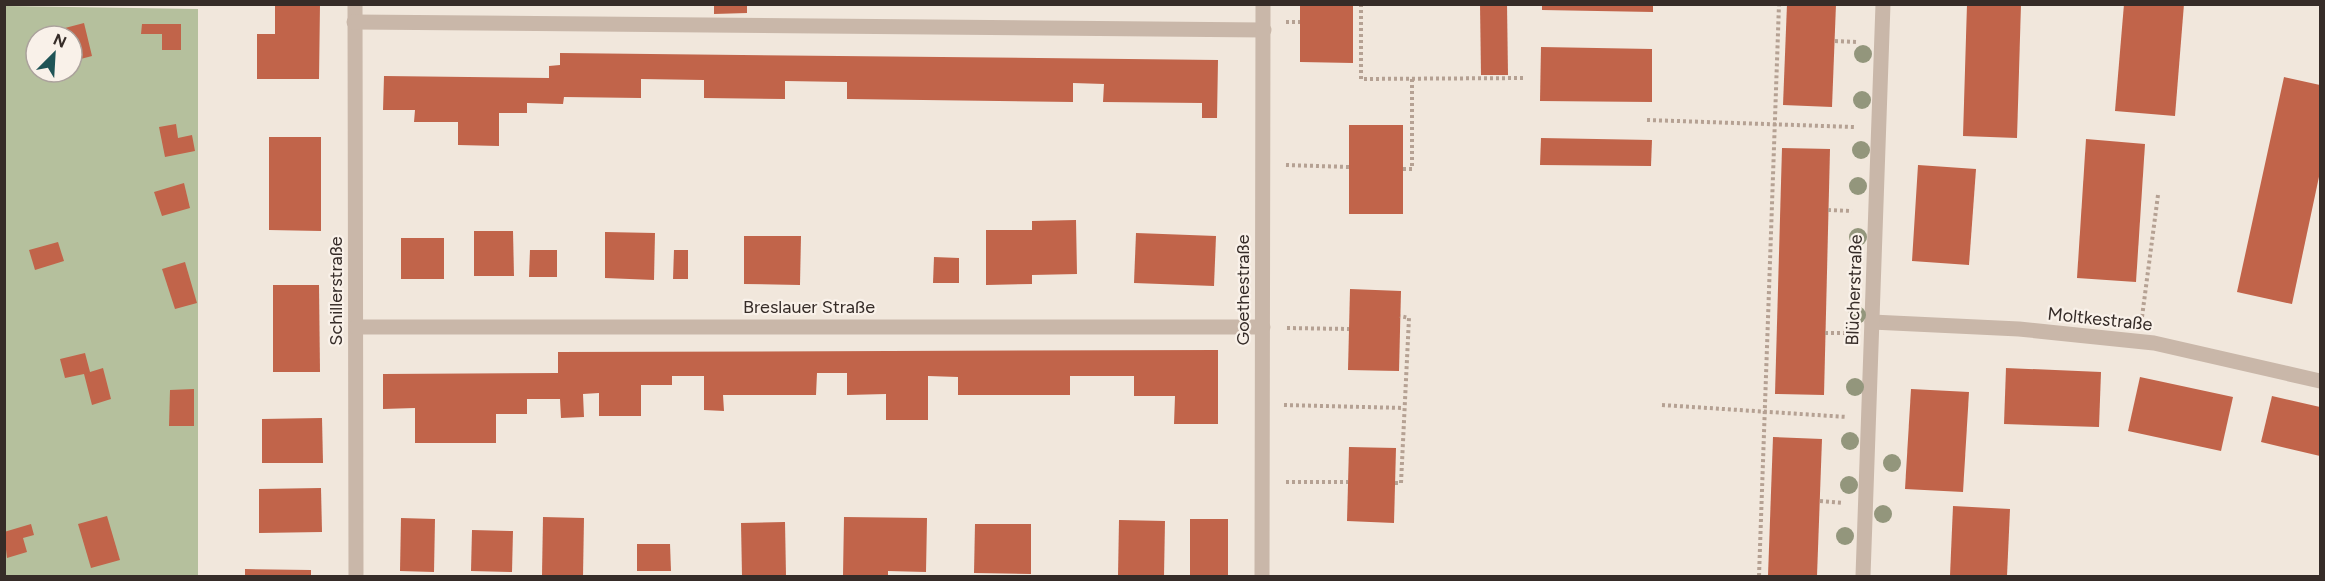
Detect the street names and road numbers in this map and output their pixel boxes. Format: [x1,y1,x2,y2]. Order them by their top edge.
street label: Goethestraße [1232,234,1254,346]
street label: Blücherstraße [1841,234,1867,346]
street label: Schillerstraße [325,236,347,346]
street label: Breslauer Straße [743,296,875,318]
street label: Moltkestraße [2047,303,2154,335]

